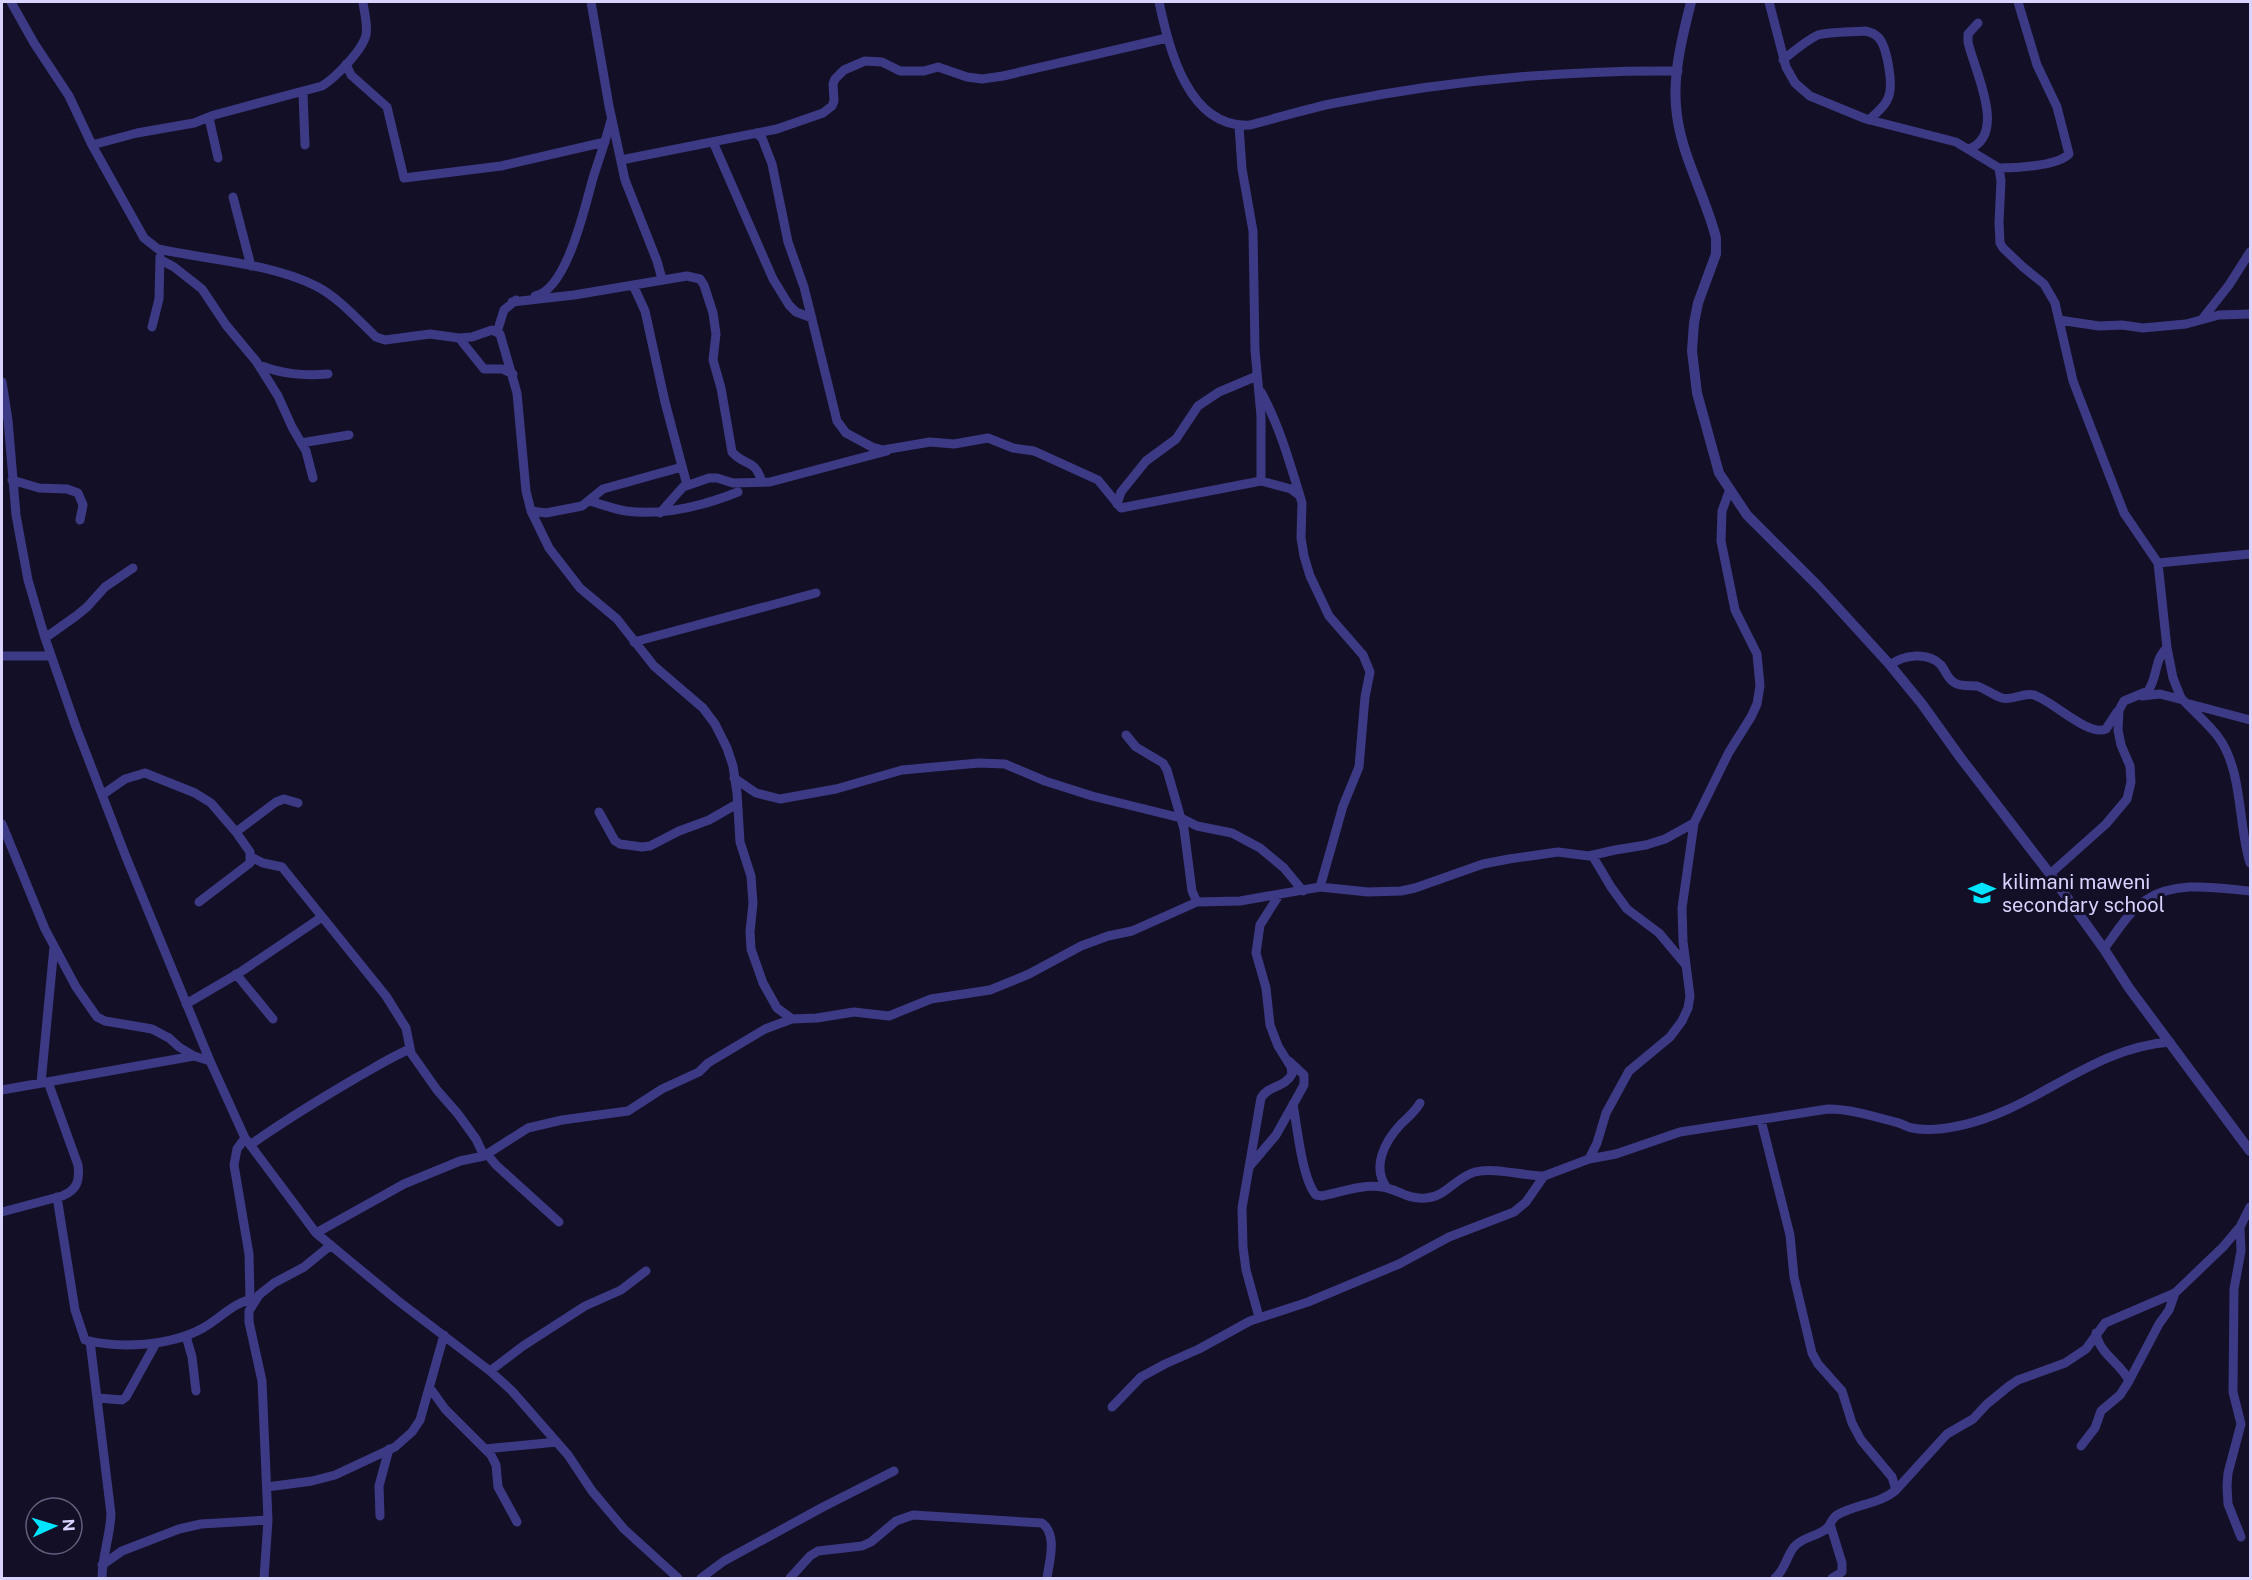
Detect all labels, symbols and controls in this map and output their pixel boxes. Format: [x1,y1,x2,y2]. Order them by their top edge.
place label: kilimani maweni secondary school [2002,870,2165,917]
school or university icon: kilimani maweni secondary school [1967,878,1997,908]
north arrow [24,1496,84,1556]
text: N [59,1518,78,1532]

